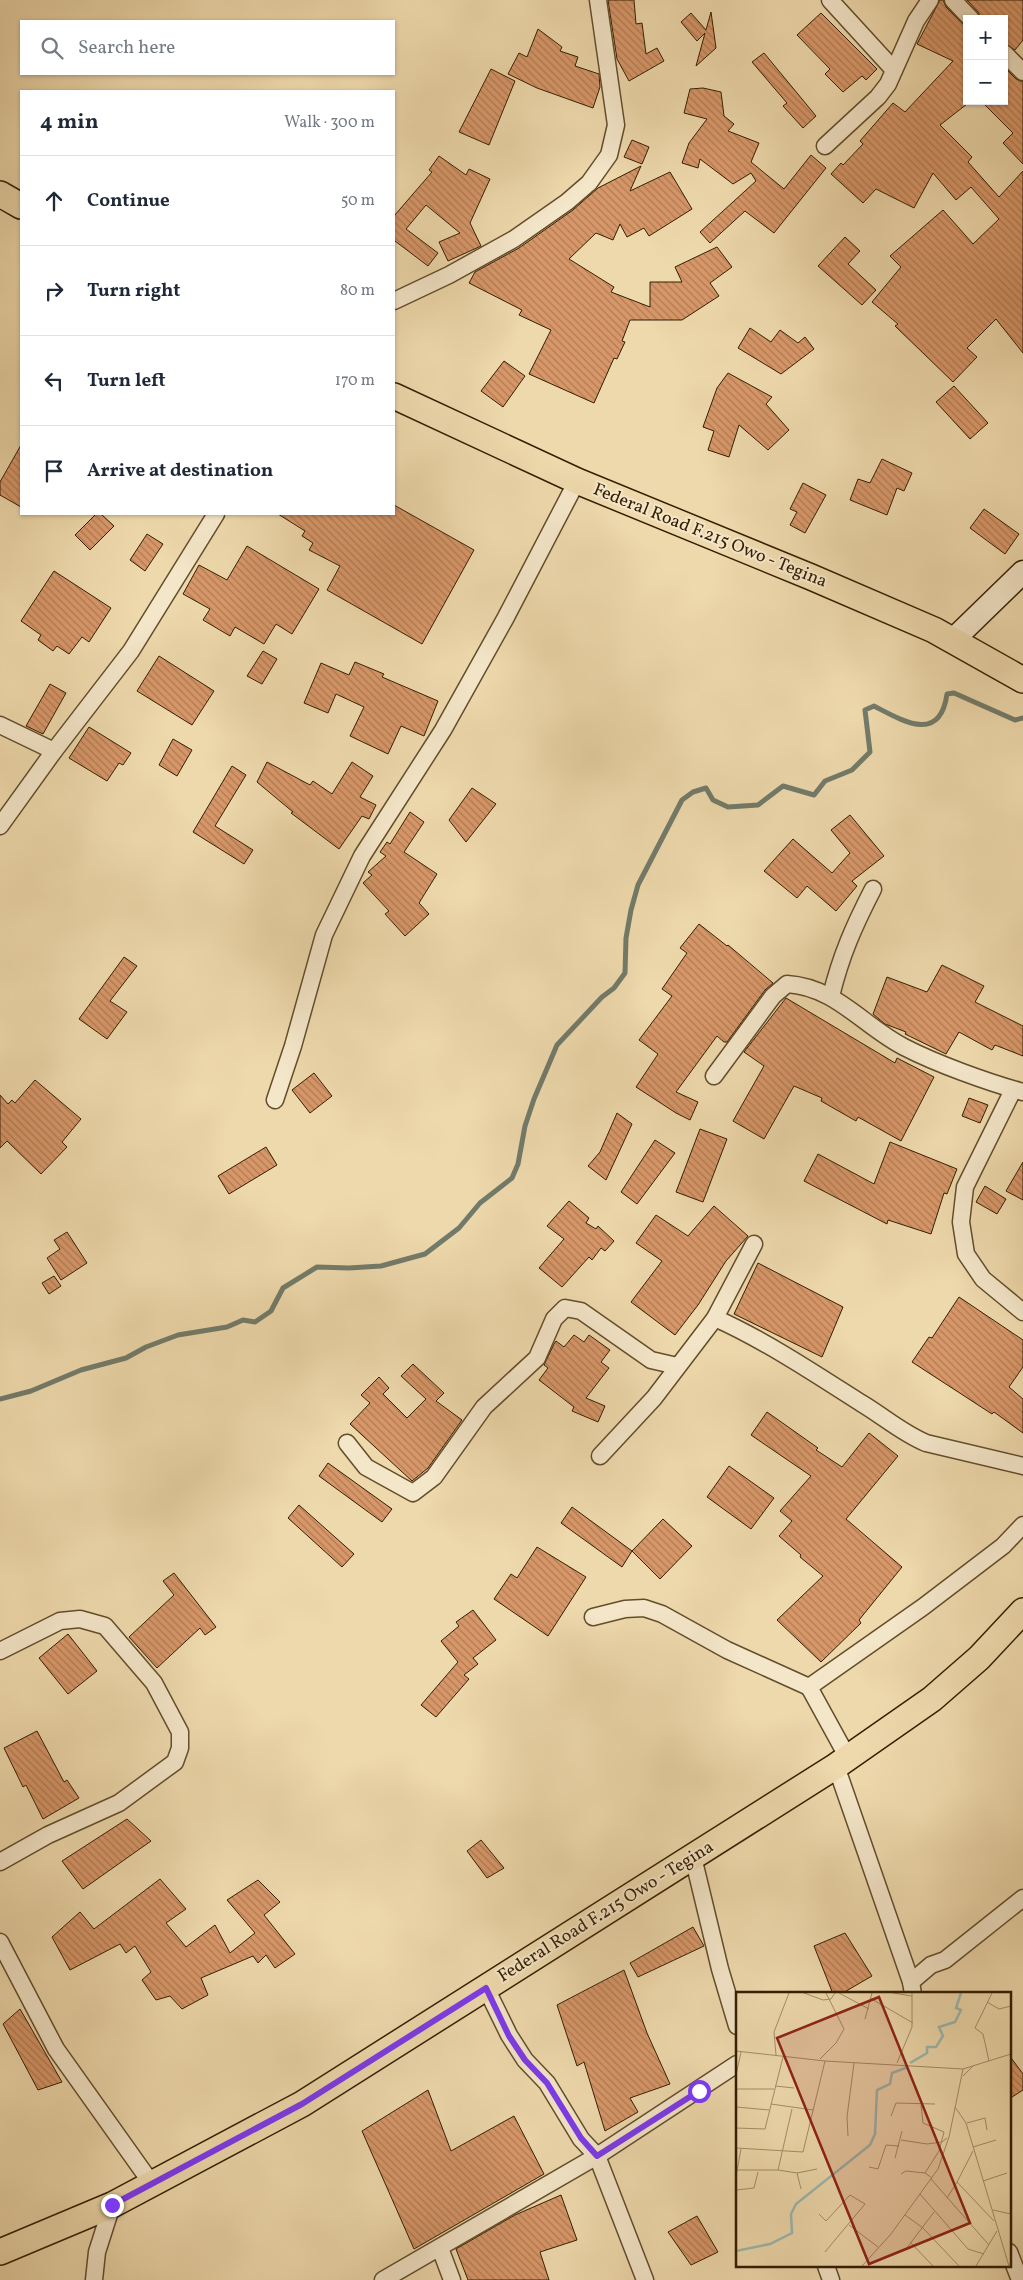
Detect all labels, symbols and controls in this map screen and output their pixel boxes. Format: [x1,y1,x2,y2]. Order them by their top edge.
map controls [963,15,1008,105]
button: + [963,15,1008,60]
search box [20,20,395,75]
icon: search [38,34,66,62]
text: Search here [78,35,175,61]
button: − [963,60,1008,105]
text: 4 min [40,108,99,137]
text: Walk · 300 m [284,112,375,134]
icon: ahead [40,187,68,215]
text: Continue [87,188,170,214]
text: 50 m [341,190,375,212]
icon: right [40,277,68,305]
text: Turn right [87,278,180,304]
text: 80 m [340,280,375,302]
icon: left [40,367,68,395]
text: Turn left [87,368,166,394]
text: 170 m [335,370,375,392]
icon: arrive [40,457,68,485]
text: Arrive at destination [87,458,273,484]
street label: Federal Road F.215 Owo - Tegina [589,478,831,595]
street label: Federal Road F.215 Owo - Tegina [493,1835,719,1989]
inset map [736,1992,1010,2268]
route start [688,2080,711,2103]
route end [101,2194,124,2217]

